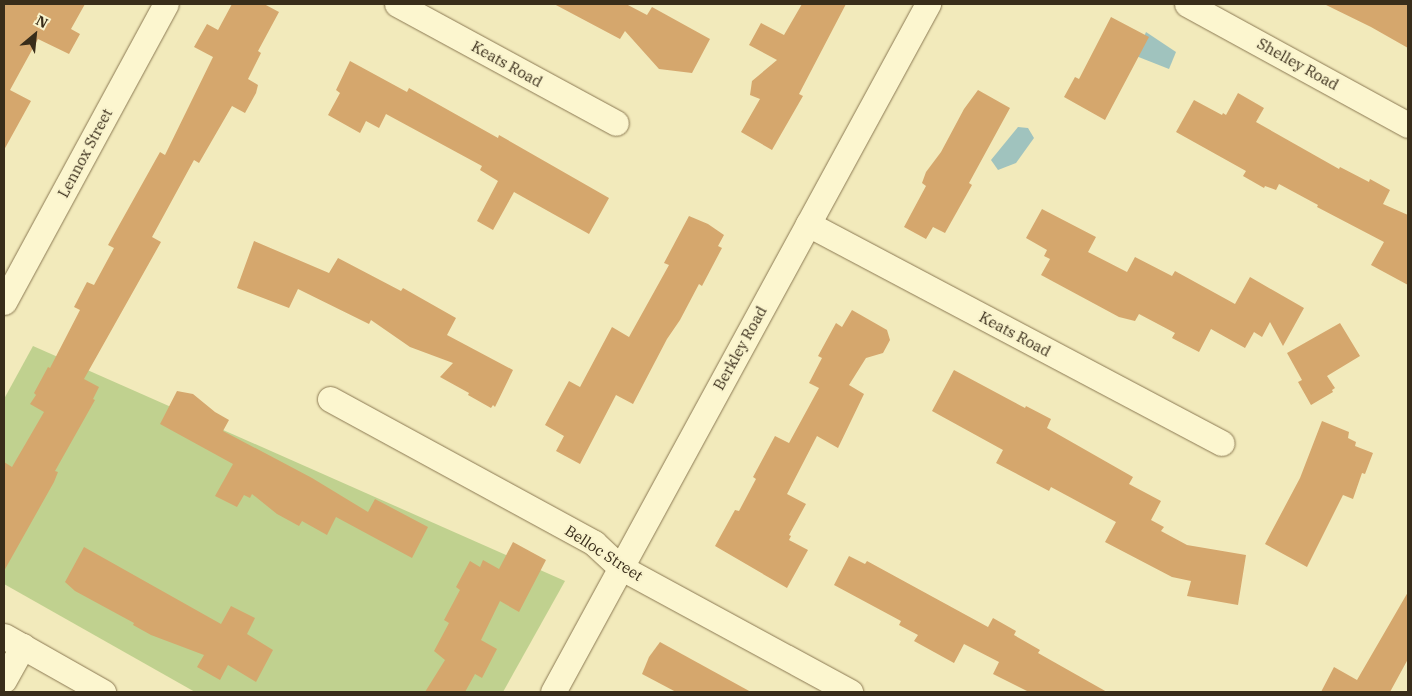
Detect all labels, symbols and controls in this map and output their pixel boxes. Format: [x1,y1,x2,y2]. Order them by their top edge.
north arrow [10,10,60,60]
text: N [33,11,51,32]
street label: Shelley Road [1254,34,1342,94]
street label: Keats Road [468,37,546,91]
street label: Lennox Street [54,105,116,201]
street label: Berkley Road [710,303,770,393]
street label: Keats Road [976,308,1054,360]
street label: Belloc Street [562,521,646,585]

